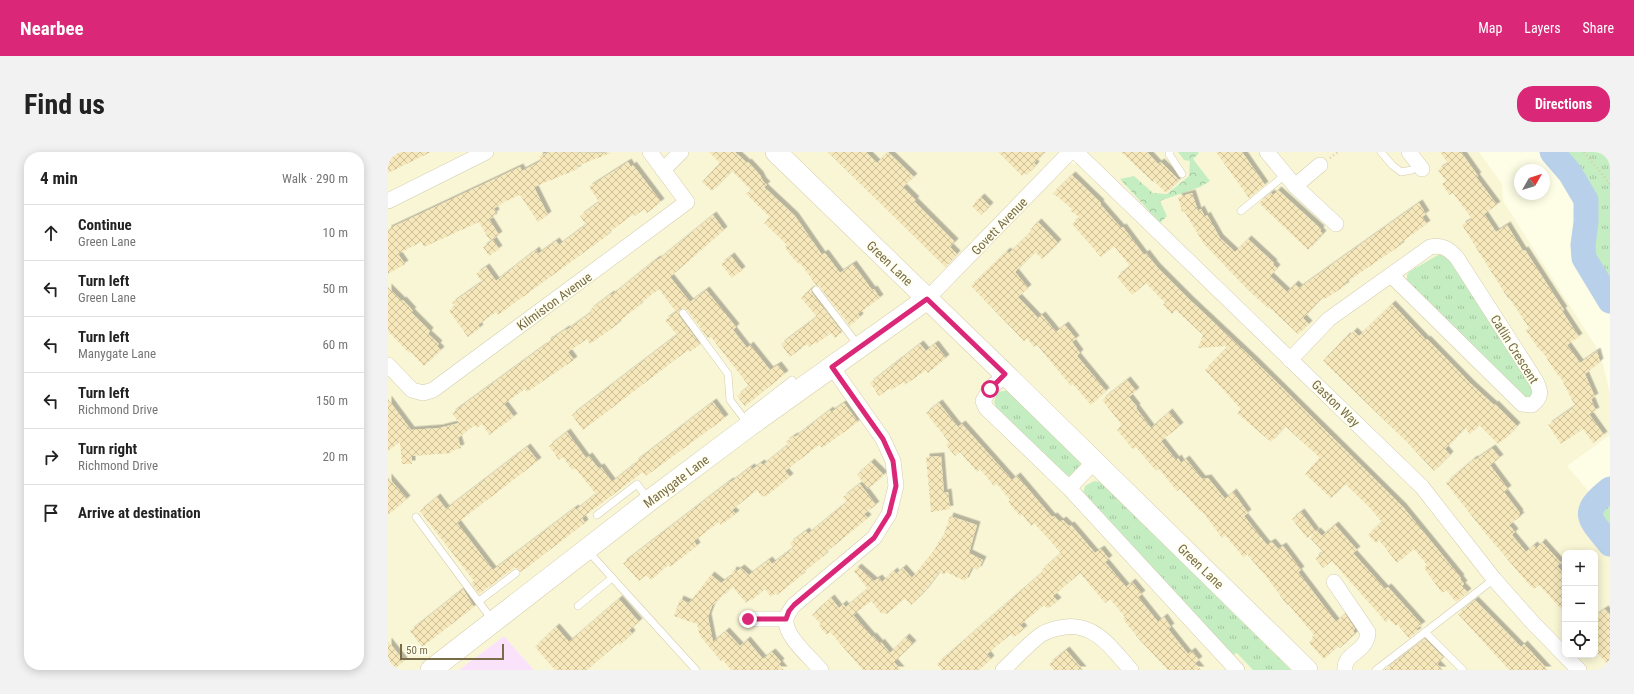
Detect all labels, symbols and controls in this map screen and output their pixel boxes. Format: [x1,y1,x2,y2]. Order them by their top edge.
text: Nearbee [20,17,84,40]
text: Map [1478,20,1502,36]
text: Layers [1524,20,1561,36]
text: Share [1583,20,1614,36]
button: Directions [1517,86,1610,122]
text: Find us [24,88,105,121]
north arrow [1514,164,1550,200]
text: 4 min [40,168,78,188]
text: Walk · 290 m [282,171,348,186]
street label: Govett Avenue [968,195,1030,258]
text: Continue [78,216,132,234]
icon: ahead [40,222,62,244]
text: 10 m [322,225,348,240]
text: Green Lane [78,234,136,249]
street label: Green Lane [864,238,916,289]
street label: Kilmiston Avenue [514,269,595,334]
text: Turn left [78,272,129,290]
icon: left [40,278,62,300]
text: 50 m [322,281,348,296]
text: Green Lane [78,290,136,305]
street label: Catlin Crescent [1488,312,1542,387]
text: Turn left [78,328,129,346]
icon: left [40,334,62,356]
text: 60 m [322,337,348,352]
text: Manygate Lane [78,346,156,361]
street label: Gaston Way [1309,377,1363,430]
route start [981,380,999,398]
text: Turn left [78,384,129,402]
icon: left [40,390,62,412]
text: 150 m [316,393,348,408]
text: Richmond Drive [78,402,158,417]
text: Turn right [78,440,137,458]
icon: right [40,446,62,468]
text: 20 m [322,449,348,464]
street label: Manygate Lane [641,452,712,511]
text: Richmond Drive [78,458,158,473]
icon: arrive [40,502,62,524]
text: Arrive at destination [78,504,201,522]
street label: Green Lane [1175,541,1227,592]
map controls [1562,550,1598,658]
button: + [1562,550,1598,586]
button: − [1562,586,1598,622]
route end [739,610,757,628]
button: locate [1562,622,1598,658]
scale bar [400,642,504,661]
text: 50 m [406,644,428,657]

